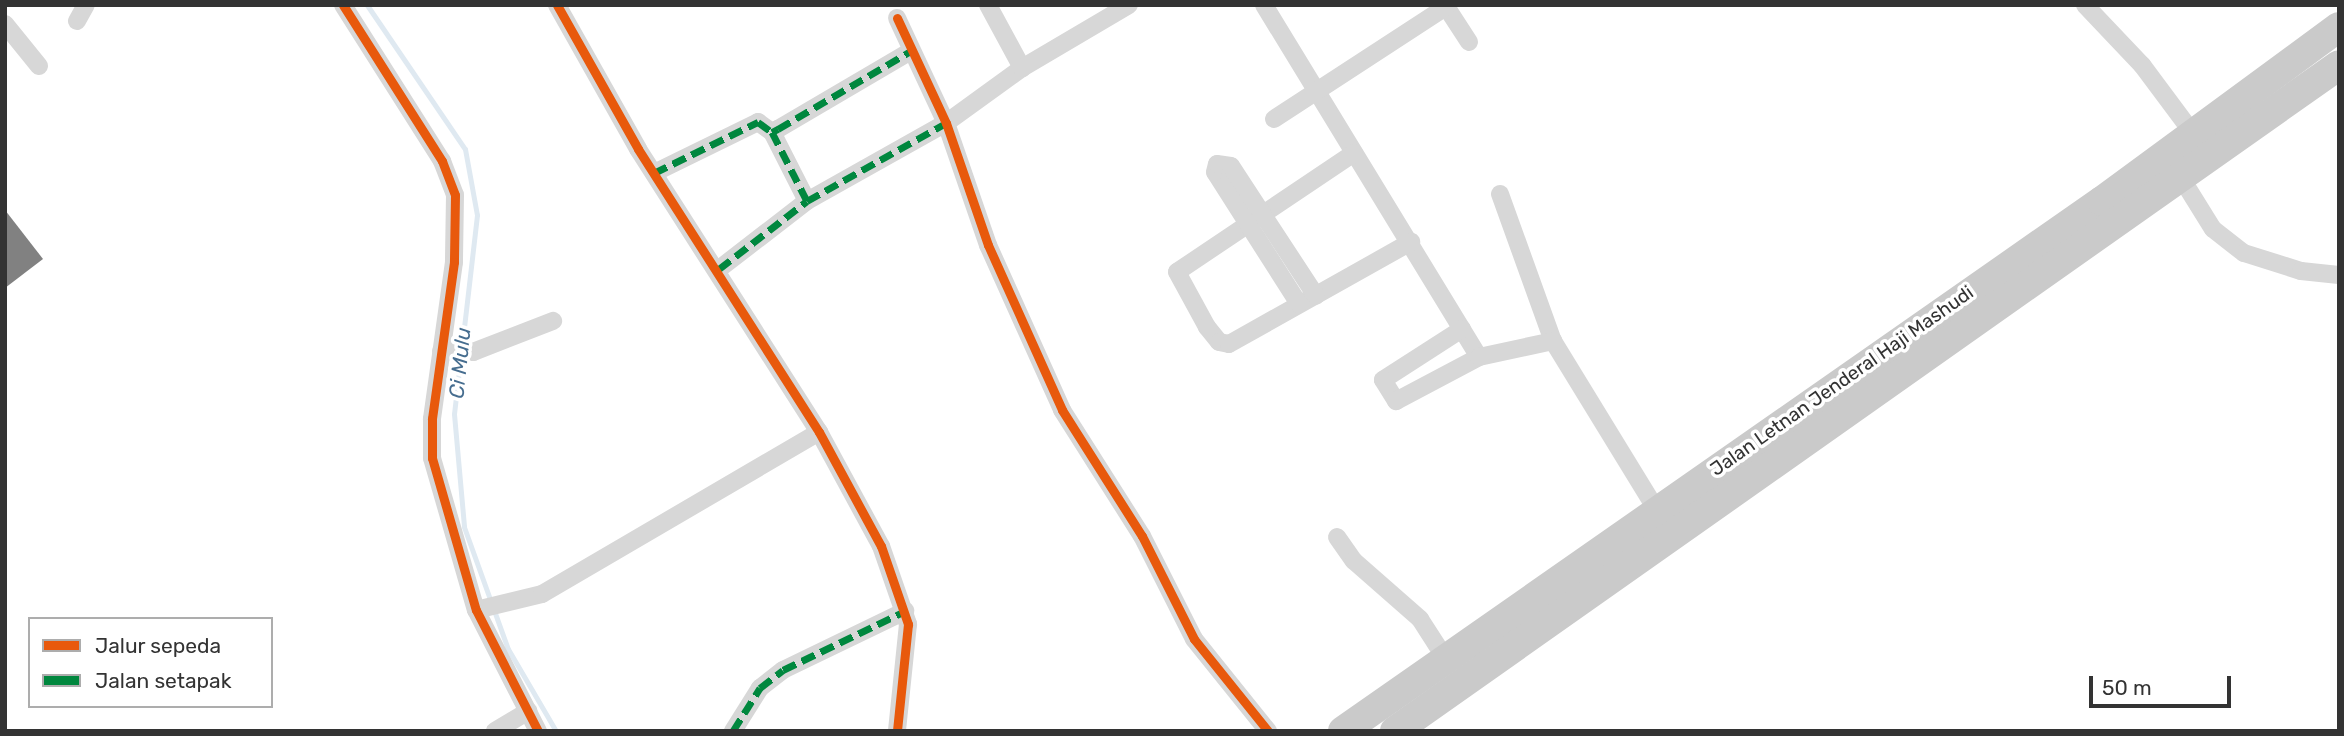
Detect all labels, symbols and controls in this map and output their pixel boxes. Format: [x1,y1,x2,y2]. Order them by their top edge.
street label: Jalan Letnan Jenderal Haji Mashudi [1706,281,1978,481]
water label: Ci Mulu [444,326,476,400]
legend [28,617,273,708]
text: Jalur sepeda [95,633,221,658]
scale bar [2092,662,2234,706]
text: Jalan setapak [95,668,232,693]
text: 50 m [2102,675,2152,700]

